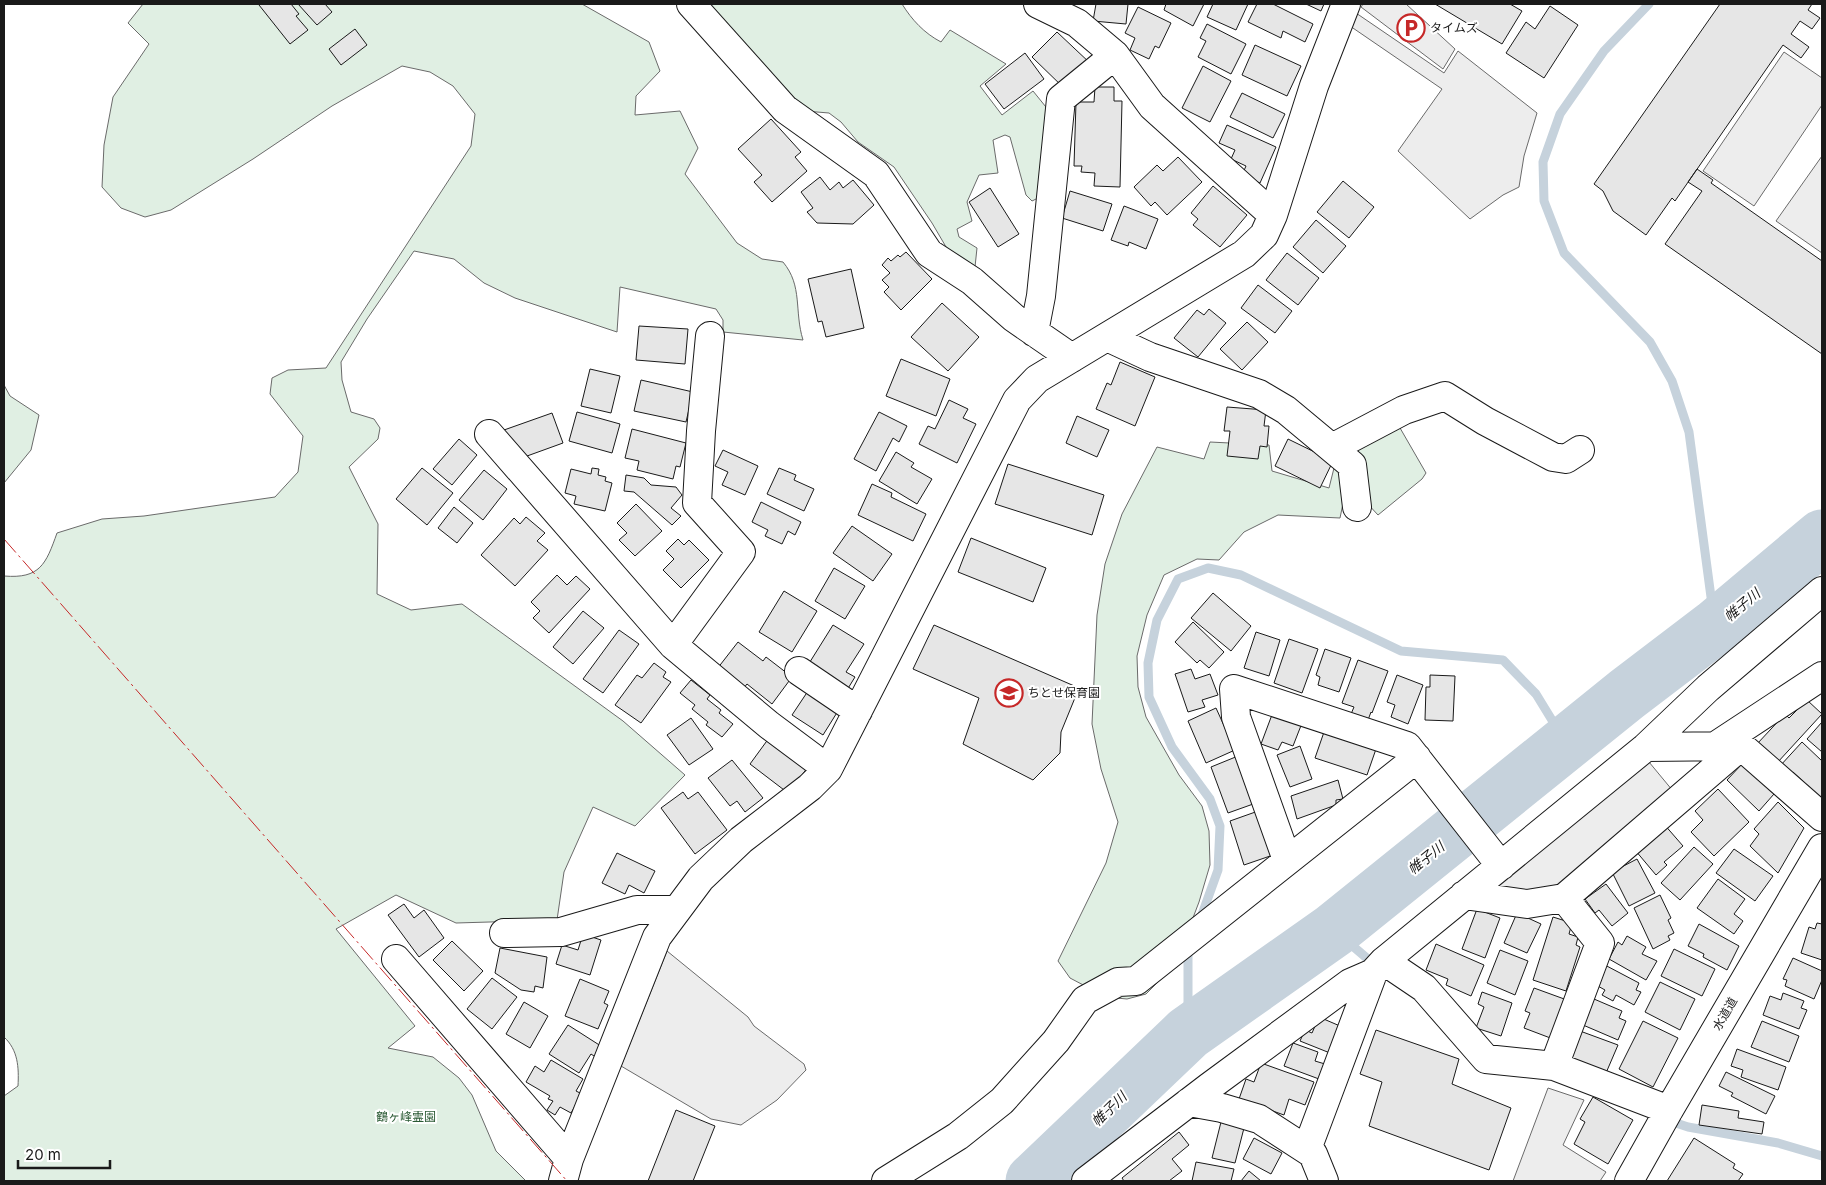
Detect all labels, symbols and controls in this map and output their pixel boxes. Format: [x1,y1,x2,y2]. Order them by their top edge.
parking icon: タイムズ [1396,13,1426,43]
place label: タイムズ [1430,20,1478,35]
water label: 帷子川 [1720,583,1765,625]
school or university icon: ちとせ保育園 [994,678,1024,708]
place label: ちとせ保育園 [1028,685,1100,700]
water label: 帷子川 [1404,837,1449,877]
street label: 水道道 [1709,994,1740,1033]
water label: 帷子川 [1088,1087,1131,1129]
park label: 鶴ヶ峰霊園 [376,1109,436,1124]
scale bar [18,1138,110,1170]
text: 20 m [25,1145,61,1164]

